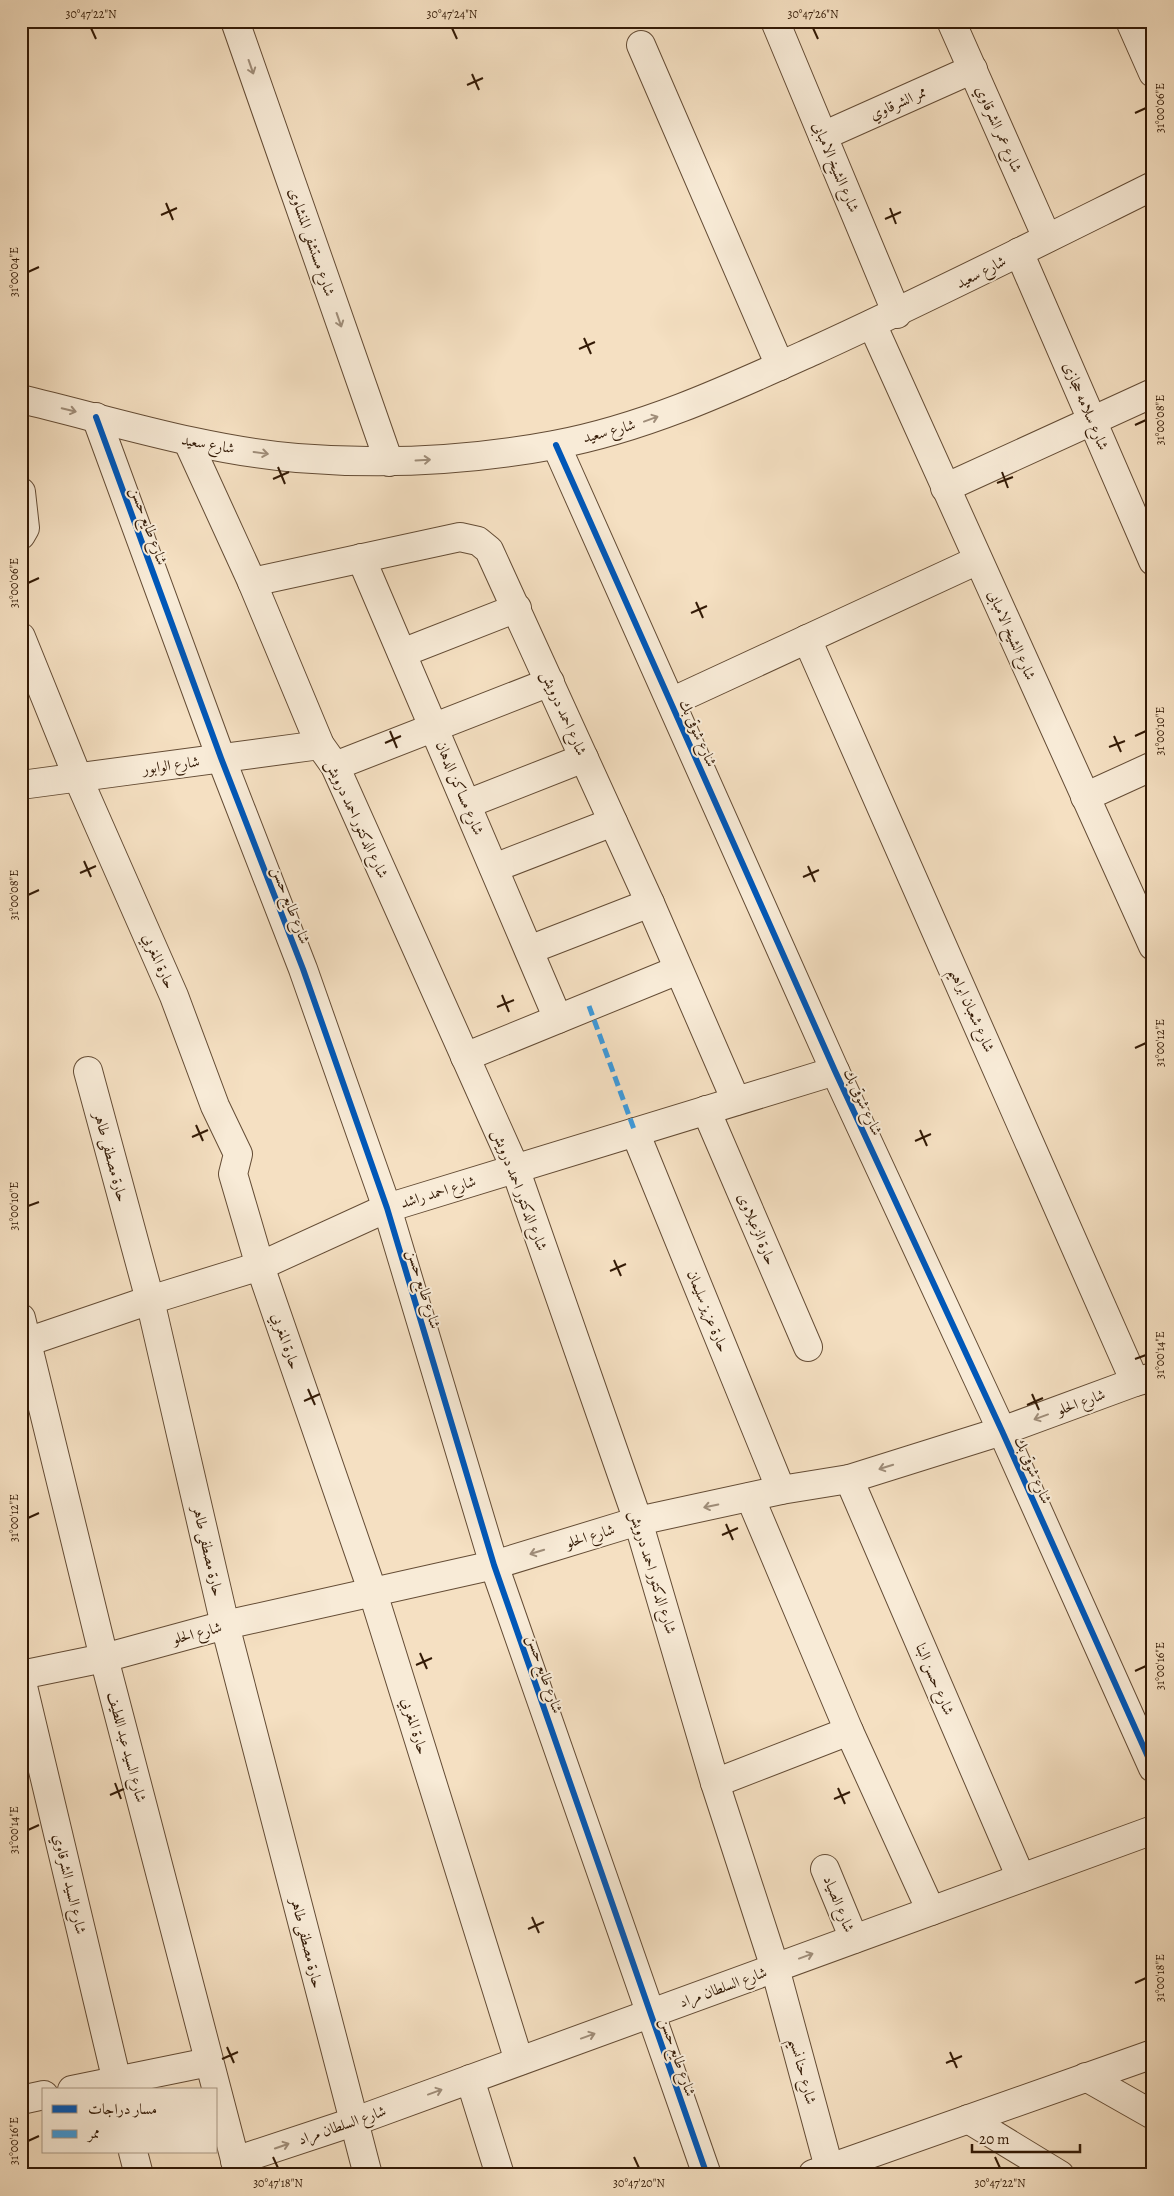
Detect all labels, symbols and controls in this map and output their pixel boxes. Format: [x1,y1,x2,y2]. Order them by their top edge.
text: 30°47'22"N [65,6,117,22]
text: 30°47'24"N [427,6,478,22]
text: 30°47'26"N [787,6,839,22]
one-way arrow [247,59,256,75]
street label: ممر الشرقاوي [866,82,930,126]
street label: شارع عمر الشرقاوي [968,82,1027,177]
text: 31°00'06"E [1152,83,1168,133]
street label: شارع الشيخ الامبابى [804,119,864,217]
street label: شارع مستشفى المنشاوى [281,185,340,300]
text: 31°00'04"E [6,247,22,297]
street label: شارع سعيد [953,251,1011,296]
one-way arrow [335,312,344,327]
street label: شارع سلامه حجازى [1056,359,1114,454]
text: 31°00'08"E [1152,395,1168,445]
one-way arrow [60,406,76,415]
street label: شارع سعيد [580,414,638,451]
one-way arrow [643,414,658,423]
street label: شارع سعيد [179,429,236,461]
one-way arrow [253,448,269,458]
one-way arrow [415,456,431,465]
street label: شارع طايع حسن [122,484,172,569]
text: 31°00'06"E [6,558,22,608]
street label: شارع الشيخ الامبابى [980,587,1041,685]
street label: شارع احمد درويش [534,667,592,760]
street label: شارع شوقى بك [672,696,722,771]
text: 31°00'10"E [1152,707,1168,755]
street label: شارع مساكن الدهان [428,738,489,839]
street label: شارع الوابور [139,751,201,782]
street label: شارع الدكتور احمد درويش [318,757,393,883]
street label: شارع طايع حسن [263,863,315,948]
text: 31°00'08"E [6,870,22,920]
street label: حارة المغربي [136,930,180,993]
street label: شارع شعبان ابراهيم [940,965,1000,1057]
text: 31°00'12"E [1152,1019,1168,1067]
street label: شارع شوقى بك [836,1065,887,1140]
street label: حارة مصطفى طاهر [88,1108,133,1204]
street label: شارع الدكتور احمد درويش [485,1126,552,1255]
street label: شارع احمد راشد [398,1171,479,1216]
text: 31°00'10"E [6,1182,22,1230]
street label: حارة الزعبلاوى [733,1190,781,1268]
street label: شارع طايع حسن [399,1247,446,1332]
street label: حارة عزيز سليمان [682,1267,734,1355]
street label: حارة المغربي [265,1310,305,1373]
text: 31°00'14"E [1152,1331,1168,1379]
street label: شارع الحلو [1052,1384,1109,1424]
one-way arrow [1034,1413,1049,1422]
street label: شارع شوقى بك [1007,1433,1057,1508]
one-way arrow [879,1463,895,1473]
text: 31°00'12"E [6,1494,22,1542]
one-way arrow [703,1501,719,1511]
street label: حارة مصطفى طاهر [186,1502,228,1598]
street label: شارع الدكتور احمد درويش [622,1508,681,1637]
street label: شارع الحلو [561,1519,618,1556]
one-way arrow [530,1548,546,1558]
street label: شارع الحلو [168,1617,225,1653]
street label: شارع طايع حسن [518,1632,568,1717]
street label: شارع حسن البنا [908,1640,959,1719]
text: 31°00'16"E [1152,1642,1168,1690]
street label: شارع السيد عبد اللطيف [100,1689,151,1805]
street label: حارة المغربي [395,1695,433,1757]
text: 31°00'14"E [6,1806,22,1854]
street label: شارع السيد الشرقاوي [46,1832,91,1937]
street label: شارع الصياد [816,1873,859,1936]
street label: حارة مصطفى طاهر [285,1894,328,1990]
one-way arrow [798,1951,813,1960]
text: 31°00'18"E [1152,1954,1168,2002]
street label: شارع السلطان مراد [676,1962,771,2015]
street label: شارع طايع حسن [651,2015,701,2100]
one-way arrow [579,2031,595,2040]
street label: شارع حنا نسيم [780,2036,821,2108]
one-way arrow [427,2087,442,2096]
legend [42,2088,218,2154]
text: مسار دراجات [88,2099,157,2119]
street label: شارع السلطان مراد [295,2101,390,2152]
text: 31°00'16"E [6,2117,22,2165]
scale bar [972,2121,1079,2153]
text: ممر [86,2123,100,2143]
text: 20 m [979,2129,1010,2149]
one-way arrow [273,2141,289,2150]
text: 30°47'18"N [253,2175,303,2191]
text: 30°47'20"N [613,2175,665,2191]
text: 30°47'22"N [974,2175,1026,2191]

